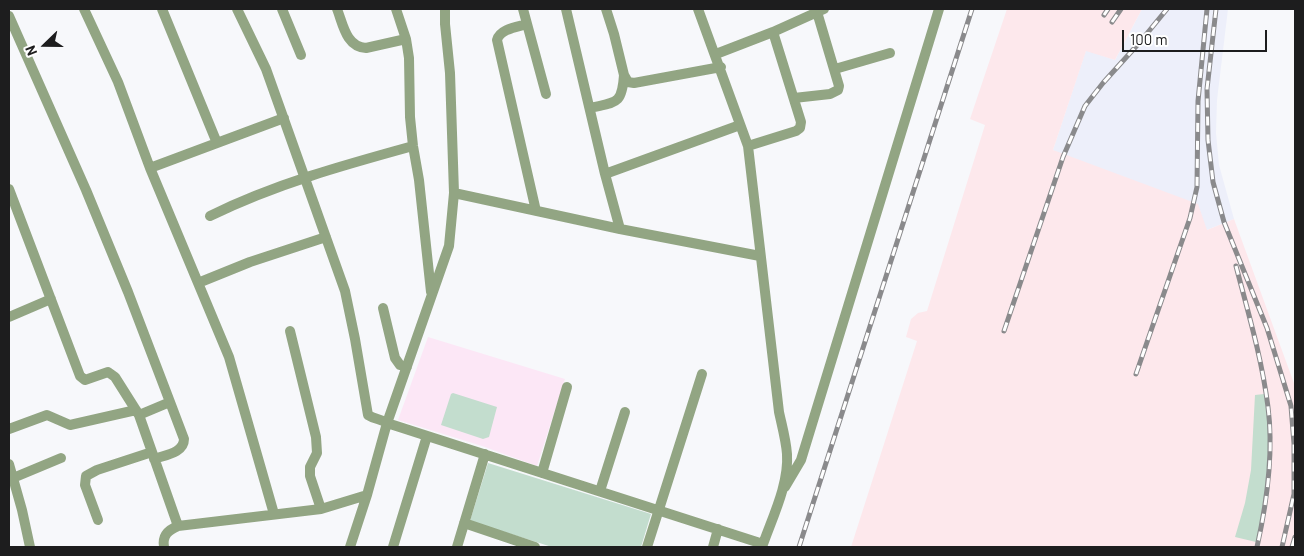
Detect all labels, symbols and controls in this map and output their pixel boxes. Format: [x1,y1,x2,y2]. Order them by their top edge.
north arrow [20,20,70,70]
scale bar [1124,20,1269,52]
text: 100 m [1130,30,1168,48]
text: N [21,43,40,58]

